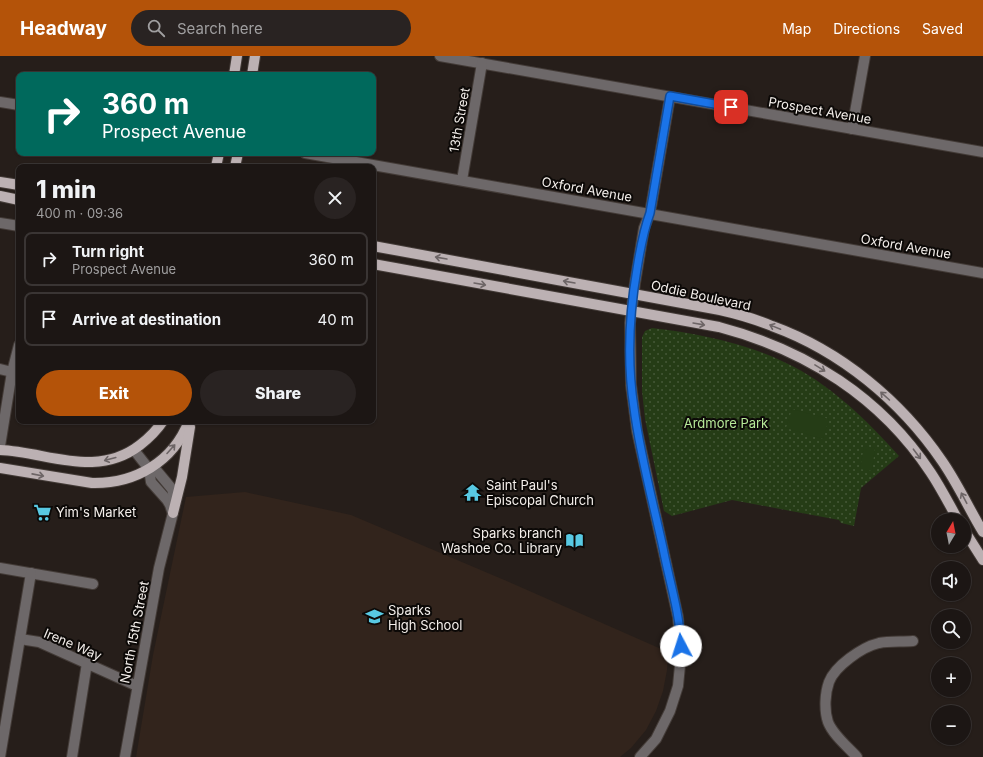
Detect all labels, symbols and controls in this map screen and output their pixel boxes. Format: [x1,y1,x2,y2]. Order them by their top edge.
search box [131,10,411,46]
text: Headway [20,17,107,40]
icon: search [145,17,167,39]
text: Search here [177,19,263,38]
text: Map [782,20,811,37]
text: Directions [833,20,900,37]
text: Saved [922,20,963,37]
street label: 13th Street [445,86,473,154]
text: 360 m [102,87,189,121]
icon: right [36,88,88,140]
pin [714,90,748,124]
street label: Prospect Avenue [767,93,873,127]
icon: arrive [720,96,742,118]
text: Prospect Avenue [102,121,246,142]
street label: Oxford Avenue [541,173,633,205]
text: 1 min [36,175,96,204]
button: close [314,177,356,219]
text: 400 m · 09:36 [36,205,123,221]
street label: Oxford Avenue [860,230,952,262]
text: Turn right [72,242,144,261]
icon: right [38,248,60,270]
text: 360 m [309,250,354,269]
one-way arrow [435,254,448,262]
text: Prospect Avenue [72,261,176,277]
one-way arrow [562,277,575,285]
street label: Oddie Boulevard [650,277,752,313]
one-way arrow [473,280,486,288]
icon: arrive [38,308,60,330]
text: Arrive at destination [72,310,221,329]
text: 40 m [317,310,354,329]
one-way arrow [692,320,705,328]
one-way arrow [770,323,782,330]
one-way arrow [814,364,825,372]
button: Exit [36,370,192,416]
button: Share [200,370,356,416]
one-way arrow [880,391,890,400]
park label: Ardmore Park [684,415,768,431]
one-way arrow [167,444,176,454]
one-way arrow [912,448,921,459]
one-way arrow [104,456,117,463]
one-way arrow [32,471,45,479]
place label: Saint Paul's Episcopal Church [486,477,594,508]
temple icon: Saint Paul's Episcopal Church [463,482,483,502]
one-way arrow [960,492,967,504]
supermarket icon: Yim's Market [33,502,53,522]
place label: Yim's Market [56,504,136,520]
north arrow [931,513,971,553]
map controls [931,513,971,745]
place label: Sparks branch Washoe Co. Library [441,525,562,556]
library icon: Sparks branch Washoe Co. Library [565,530,585,550]
button: sound [931,561,971,601]
street label: North 15th Street [116,580,152,684]
place label: Sparks High School [388,602,462,633]
school or university icon: Sparks High School [365,607,385,627]
button: search [931,609,971,649]
street label: Irene Way [42,625,104,663]
position arrow [660,625,702,667]
button: + [931,657,971,697]
button: − [931,705,971,745]

